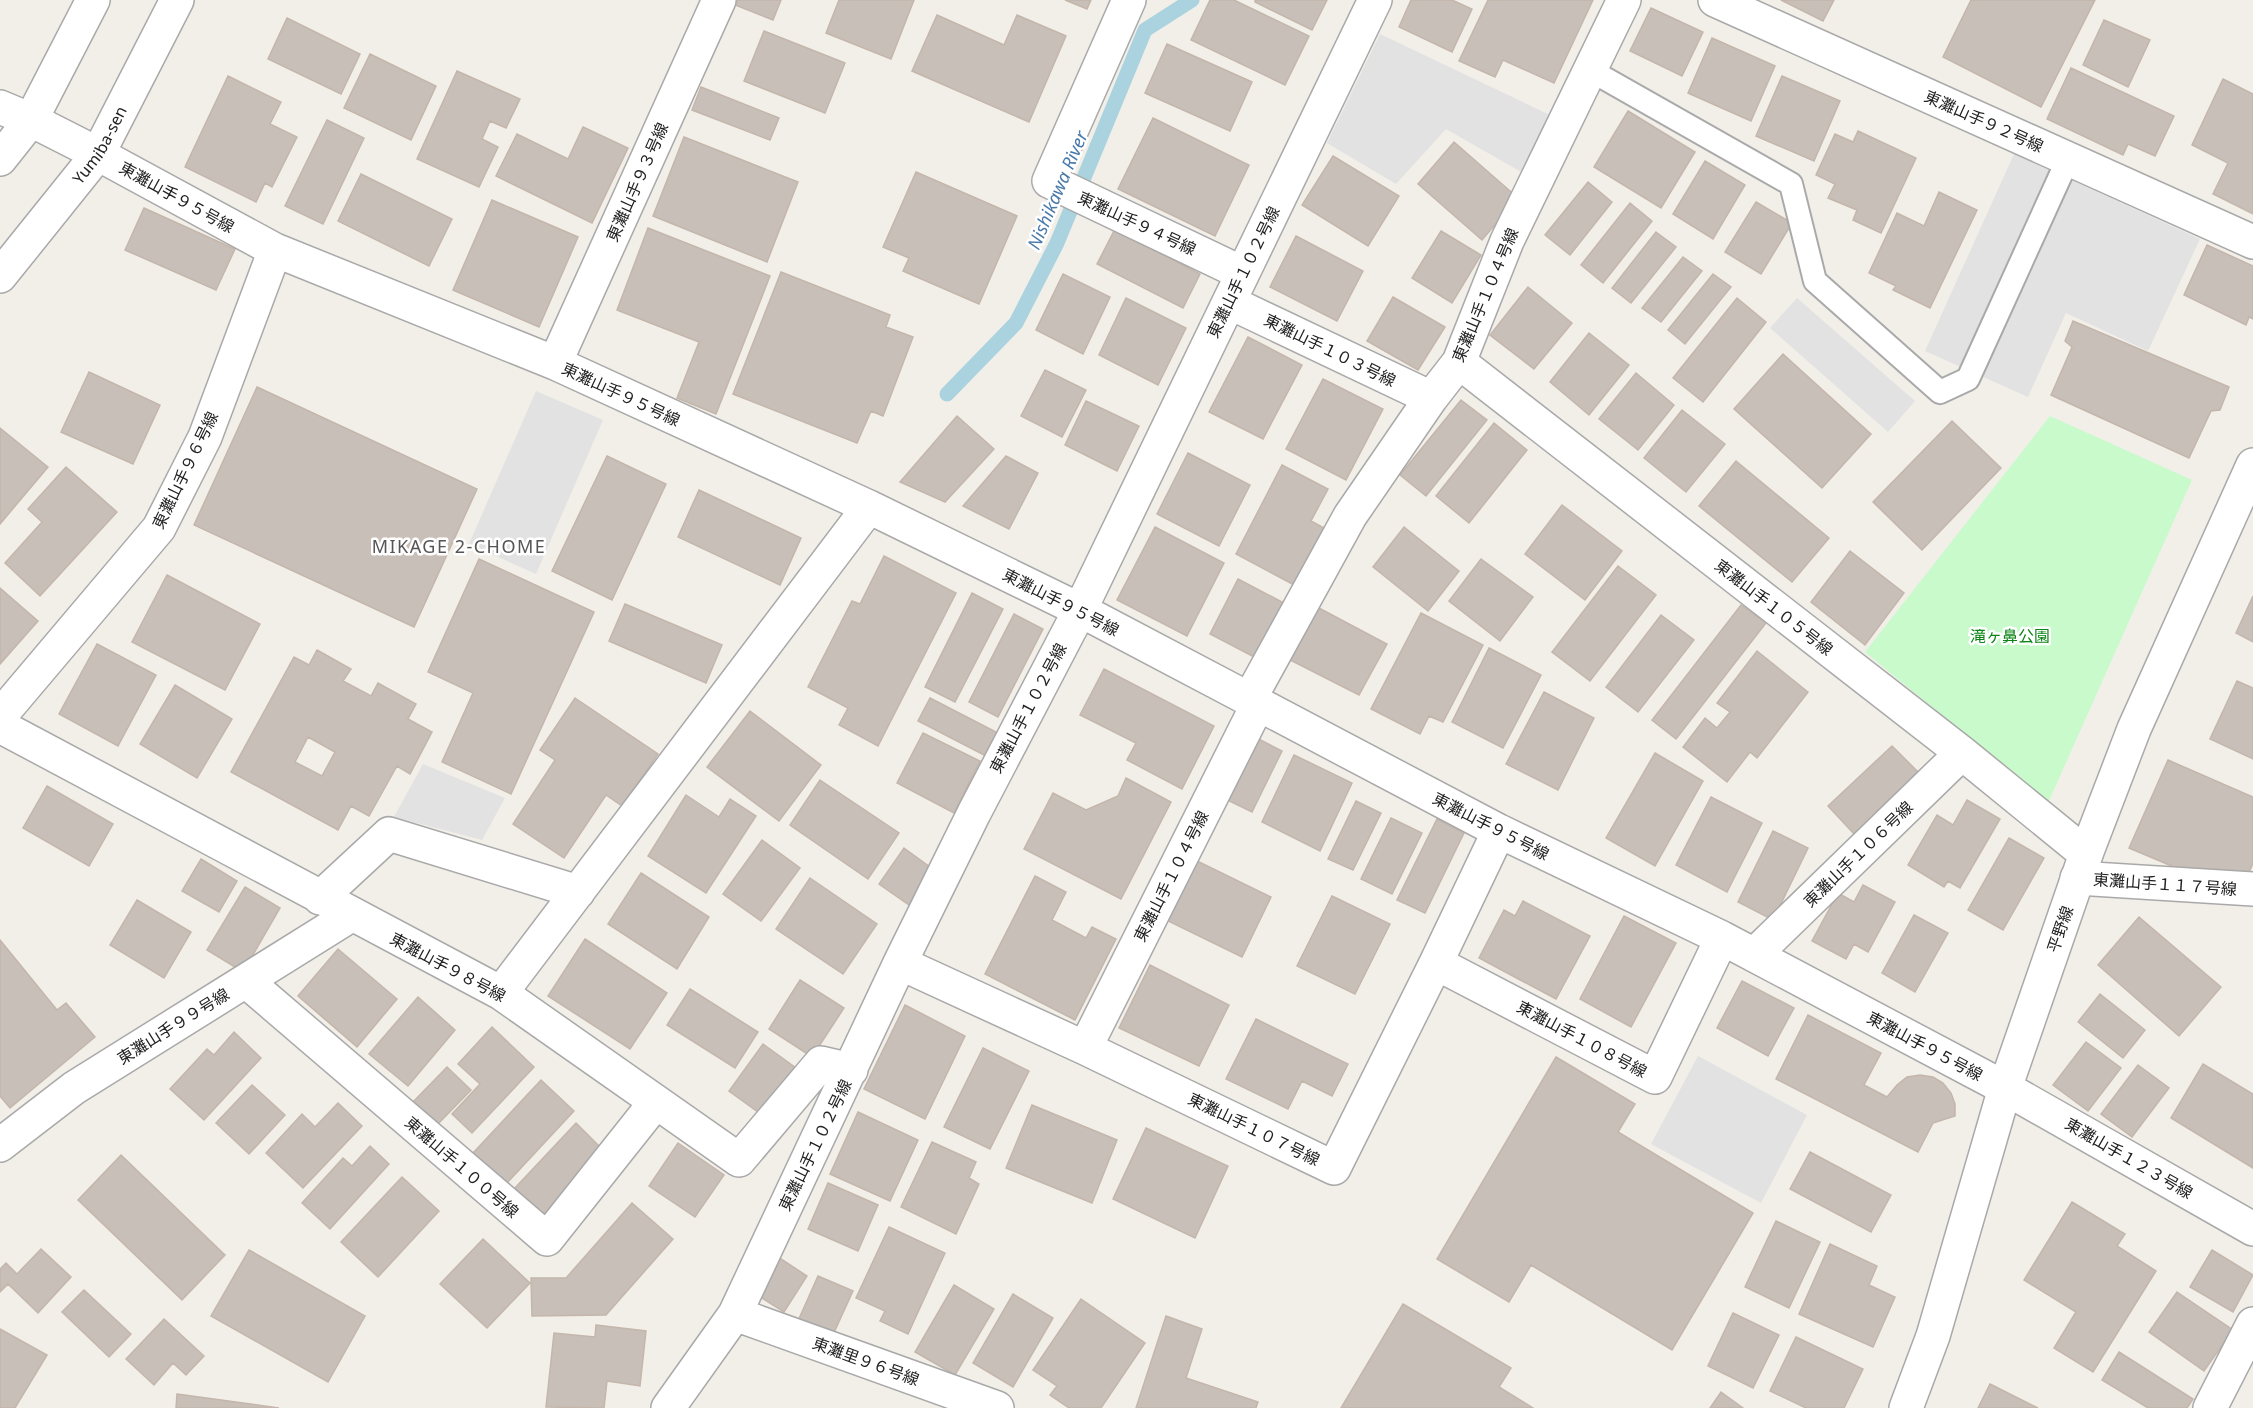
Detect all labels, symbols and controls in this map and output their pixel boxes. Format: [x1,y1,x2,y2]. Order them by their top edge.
street label: 東灘山手９２号線 [1921,85,2047,157]
street label: Yumiba-sen [67,102,132,189]
street label: 東灘山手９３号線 [601,119,673,245]
water label: Nishikawa River [1021,126,1093,253]
street label: 東灘山手９５号線 [116,156,238,238]
street label: 東灘山手９４号線 [1074,186,1200,260]
street label: 東灘山手１０２号線 [1202,202,1284,342]
street label: 東灘山手１０４号線 [1447,224,1523,366]
street label: 東灘山手１０３号線 [1260,309,1400,391]
street label: 東灘山手９５号線 [558,357,684,431]
street label: 東灘山手９６号線 [147,408,223,532]
district label: MIKAGE 2-CHOME [372,534,546,558]
street label: 東灘山手１０５号線 [1710,554,1838,660]
street label: 東灘山手９５号線 [999,563,1123,641]
park label: 滝ヶ鼻公園 [1970,625,2050,647]
street label: 東灘山手１０２号線 [984,639,1072,777]
street label: 東灘山手９５号線 [1429,787,1553,865]
street label: 東灘山手１０６号線 [1799,796,1917,912]
street label: 東灘山手１０４号線 [1129,807,1213,945]
street label: 東灘山手１１７号線 [2092,868,2238,900]
street label: 平野線 [2042,903,2078,955]
street label: 東灘山手９８号線 [386,927,510,1007]
street label: 東灘山手９９号線 [113,983,233,1069]
street label: 東灘山手１０８号線 [1513,995,1651,1083]
street label: 東灘山手９５号線 [1863,1006,1987,1086]
street label: 東灘山手１０２号線 [774,1075,856,1215]
street label: 東灘山手１０７号線 [1184,1088,1324,1170]
street label: 東灘山手１００号線 [400,1111,524,1223]
street label: 東灘山手１２３号線 [2061,1112,2197,1204]
street label: 東灘里９６号線 [810,1332,922,1390]

